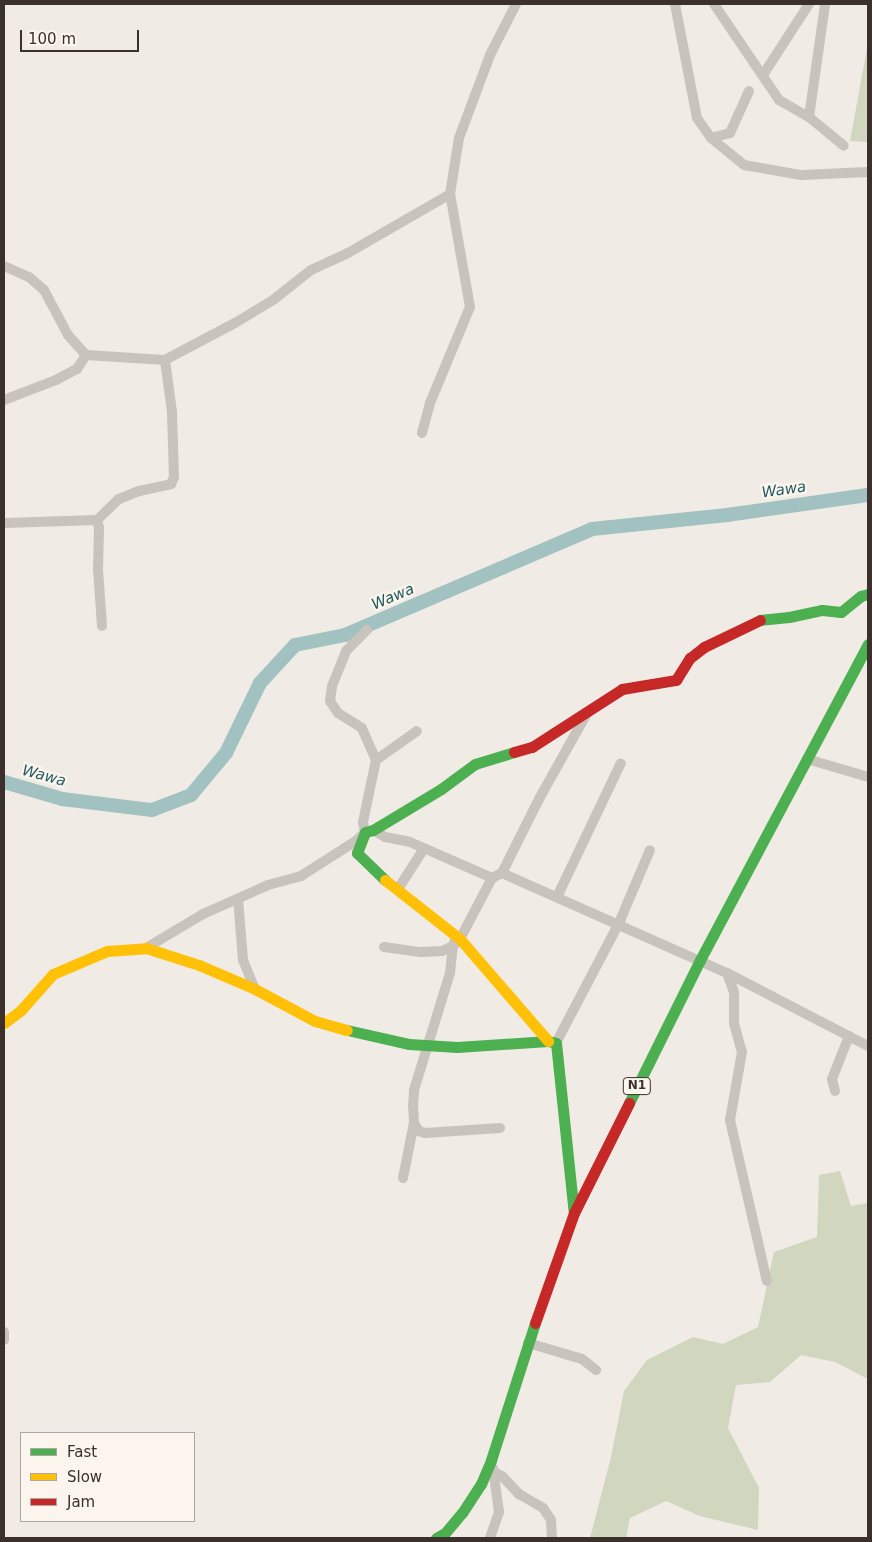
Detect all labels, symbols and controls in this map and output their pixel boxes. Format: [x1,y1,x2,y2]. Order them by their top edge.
scale bar [22,20,141,52]
text: 100 m [28,30,76,48]
water label: Wawa [761,478,807,502]
water label: Wawa [369,580,417,614]
water label: Wawa [20,762,68,790]
road number: N1 [622,1076,652,1096]
legend [20,1432,195,1522]
text: Fast [67,1443,97,1461]
text: Slow [67,1468,102,1486]
text: Jam [67,1493,95,1511]

